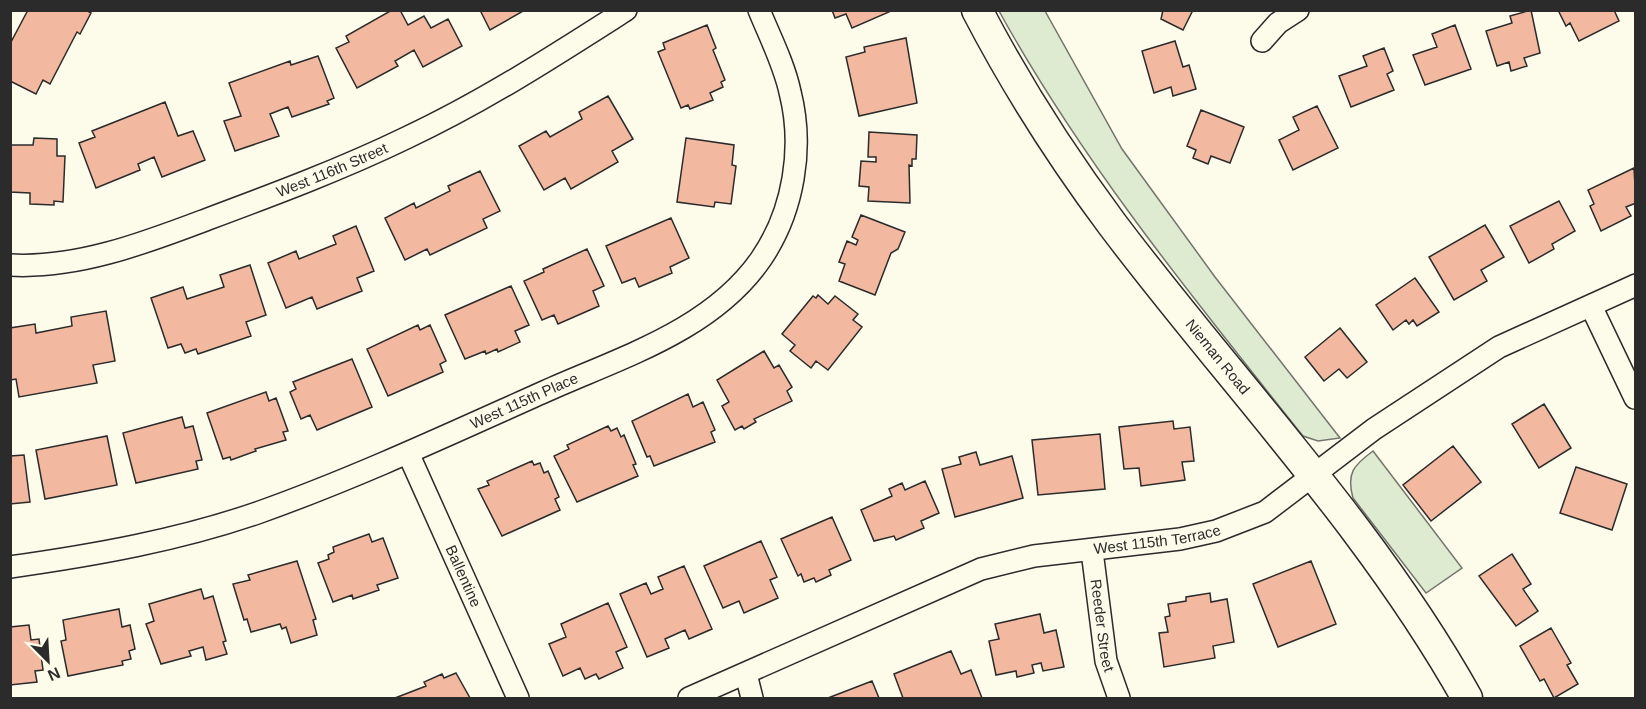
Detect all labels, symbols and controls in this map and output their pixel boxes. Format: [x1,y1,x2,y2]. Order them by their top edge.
street label: West 116th Street [274,139,391,200]
street label: Nieman Road [1182,316,1254,397]
street label: West 115th Place [467,369,580,432]
street label: West 115th Terrace [1093,521,1223,557]
street label: Ballentine [442,542,485,610]
street label: Reeder Street [1088,578,1118,675]
north arrow [18,631,78,691]
text: N [45,664,63,684]

